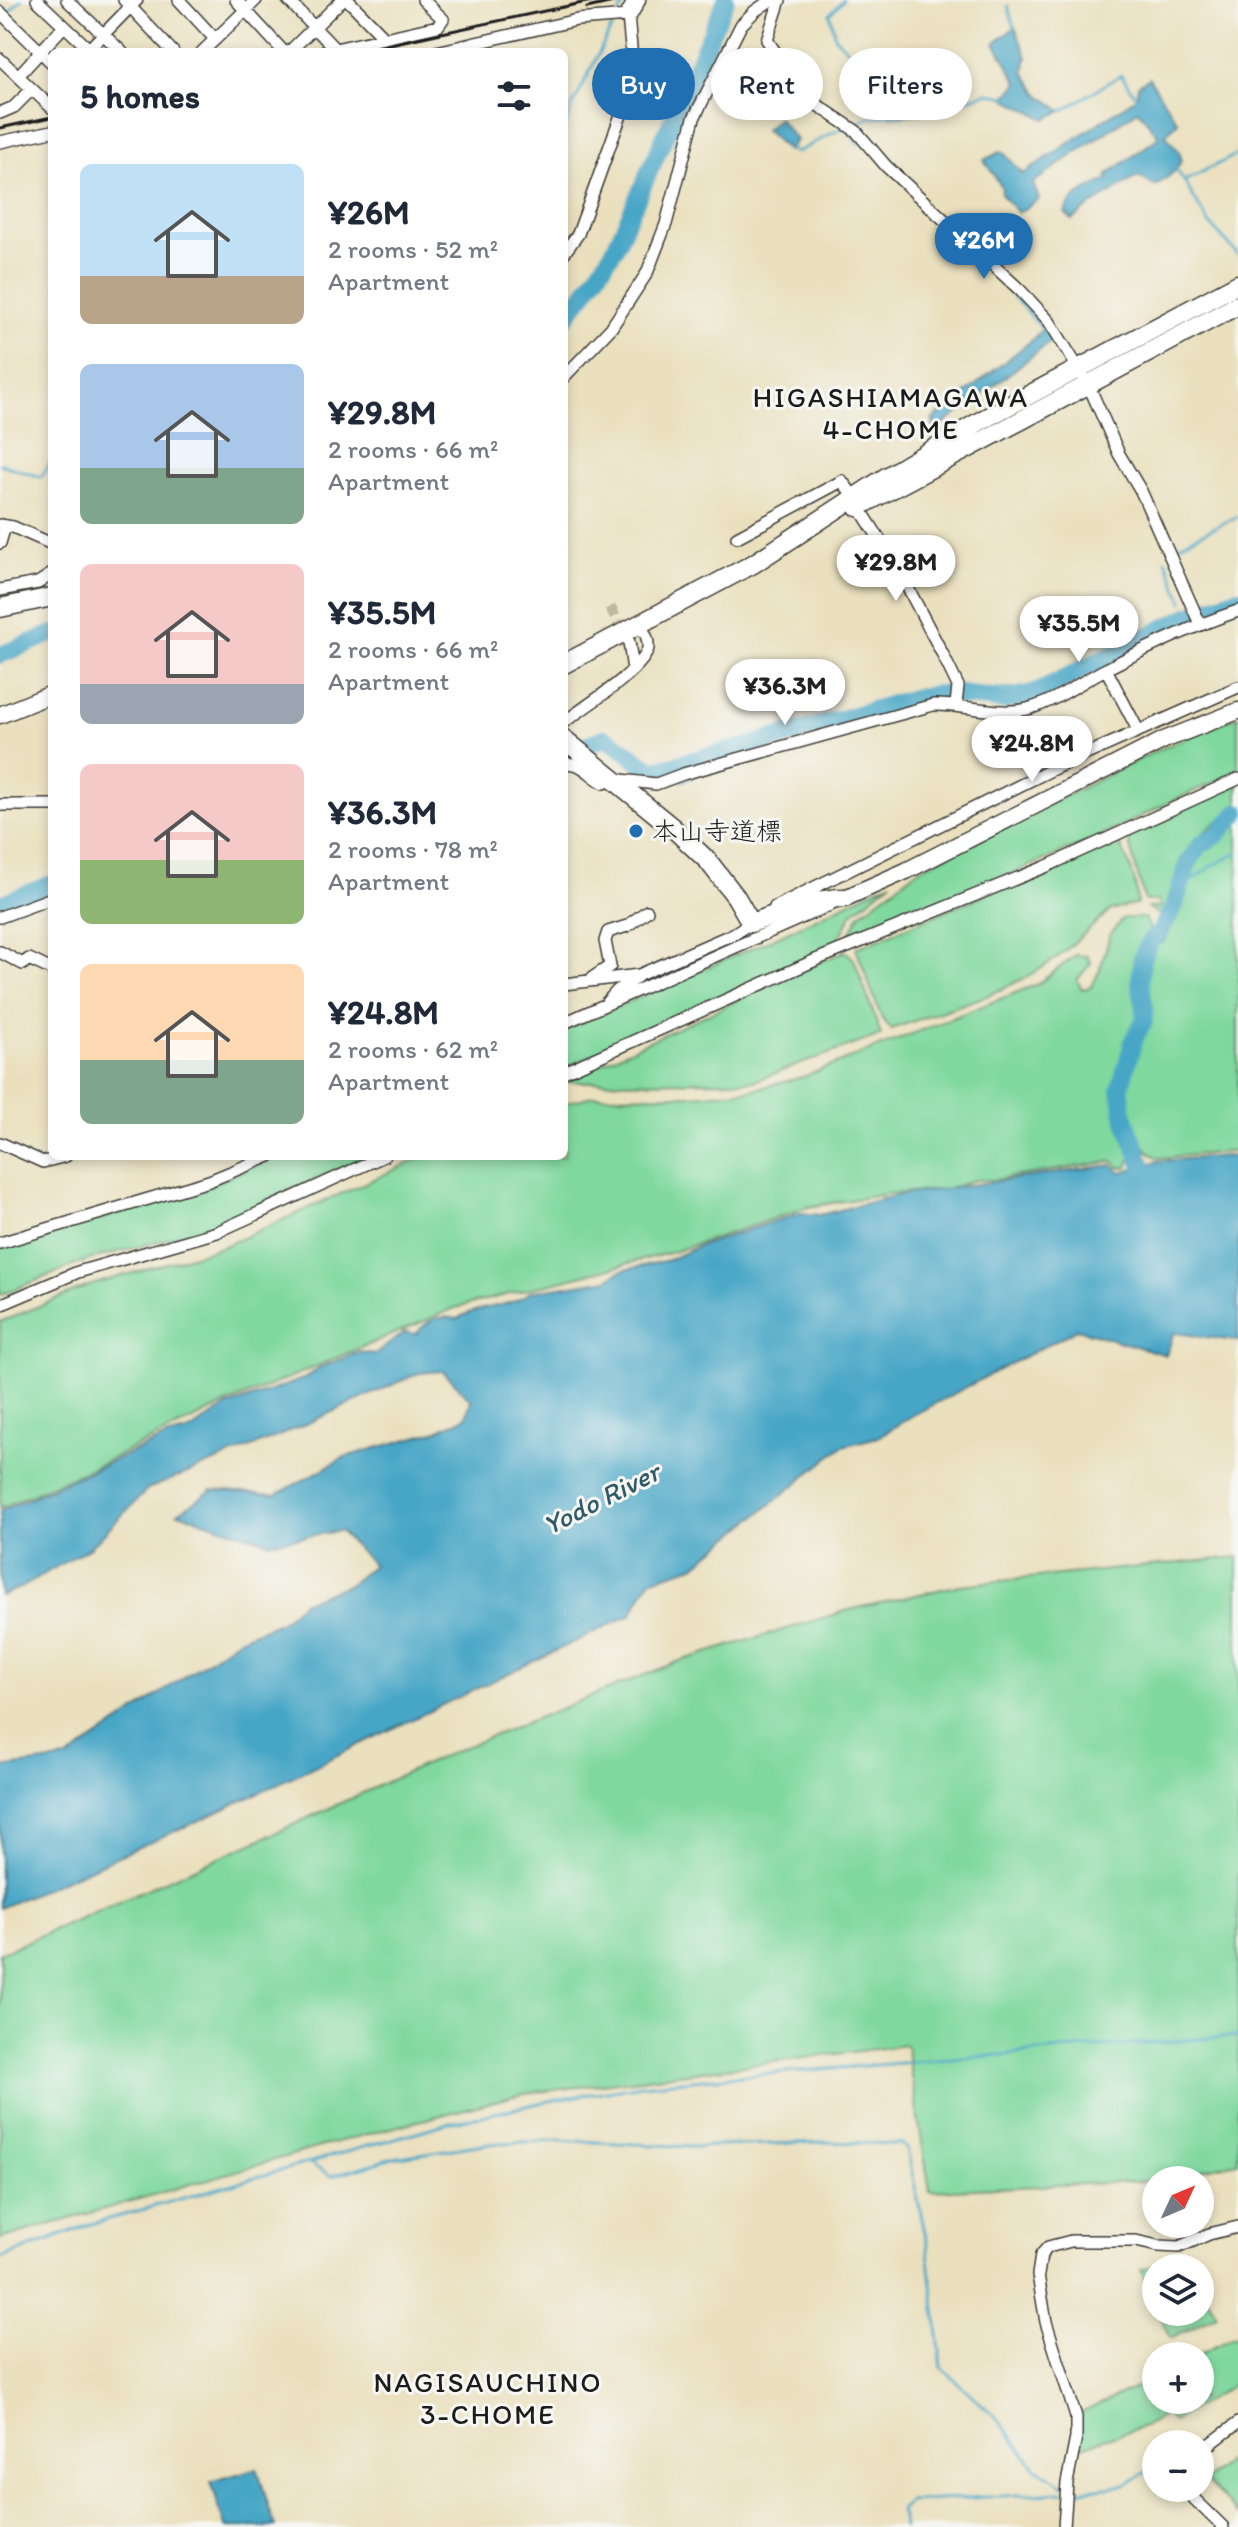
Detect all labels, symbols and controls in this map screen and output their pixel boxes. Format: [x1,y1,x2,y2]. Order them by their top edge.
chip: Buy [592,48,695,120]
chip: Rent [711,48,823,120]
chip: Filters [839,48,972,120]
icon: filters [492,74,536,118]
text: 5 homes [80,76,200,117]
text: ¥26M [328,192,410,233]
icon: home [144,196,240,292]
pin: ¥26M [937,213,1031,281]
text: ¥26M [953,223,1015,255]
text: 2 rooms · 52 m² [328,233,498,265]
text: Apartment [328,265,449,297]
district label: HIGASHIAMAGAWA 4-CHOME [753,380,1029,446]
text: ¥29.8M [328,392,436,433]
icon: home [144,396,240,492]
text: 2 rooms · 66 m² [328,433,498,465]
text: Apartment [328,465,449,497]
pin: ¥29.8M [831,535,961,603]
text: ¥29.8M [855,545,937,577]
text: ¥35.5M [328,592,436,633]
icon: home [144,596,240,692]
pin: ¥35.5M [1014,596,1144,664]
text: ¥35.5M [1038,606,1120,638]
text: 2 rooms · 66 m² [328,633,498,665]
pin: ¥36.3M [720,659,850,727]
text: Apartment [328,665,449,697]
text: ¥36.3M [743,669,827,701]
pin: ¥24.8M [967,716,1097,784]
text: ¥24.8M [990,726,1074,758]
text: ¥36.3M [328,792,437,833]
icon: home [144,796,240,892]
place label: 本山寺道標 [652,815,782,847]
marker: 本山寺道標 [627,822,645,840]
text: 2 rooms · 78 m² [328,833,498,865]
text: Apartment [328,865,449,897]
text: ¥24.8M [328,992,439,1033]
icon: home [144,996,240,1092]
text: 2 rooms · 62 m² [328,1033,498,1065]
text: Apartment [328,1065,449,1097]
water label: Yodo River [537,1453,668,1542]
north arrow [1142,2166,1214,2238]
map controls [1142,2166,1214,2502]
button: layers [1142,2254,1214,2326]
button: + [1142,2342,1214,2414]
district label: NAGISAUCHINO 3-CHOME [373,2365,603,2431]
button: − [1142,2430,1214,2502]

